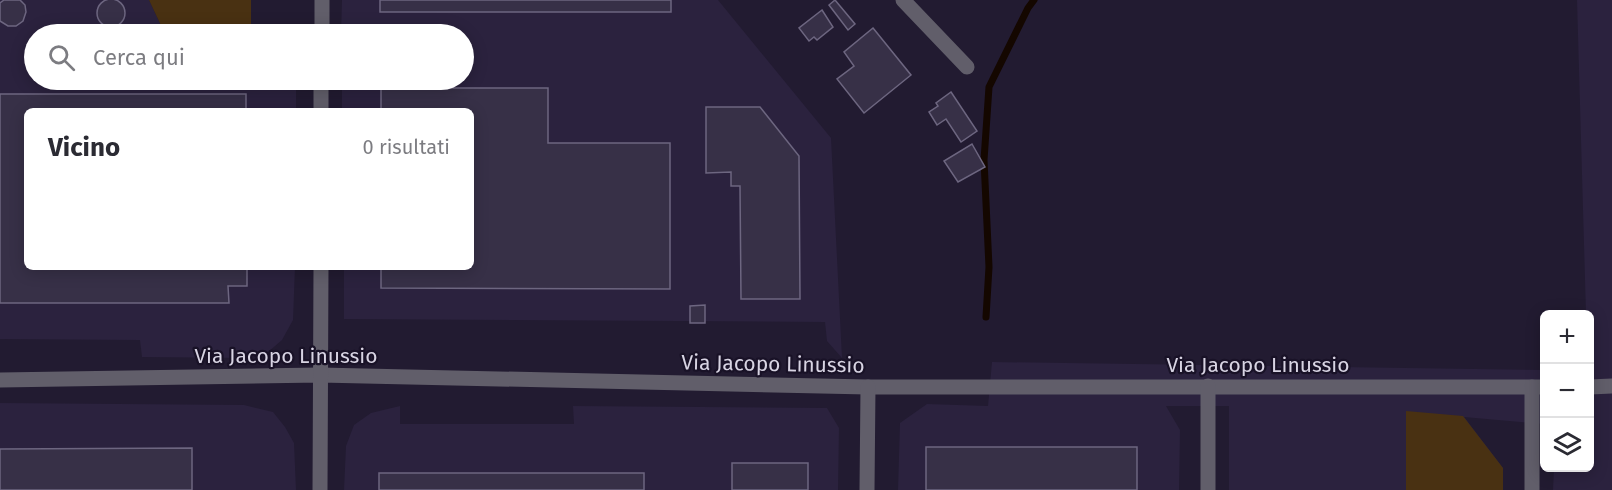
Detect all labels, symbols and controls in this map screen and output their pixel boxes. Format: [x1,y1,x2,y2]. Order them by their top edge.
search box [24,24,474,90]
icon: search [45,41,78,74]
text: Cerca qui [93,44,185,71]
text: Vicino [48,132,120,163]
text: 0 risultati [363,135,450,159]
map controls [1540,310,1594,472]
button: + [1540,310,1594,364]
street label: Via Jacopo Linussio [194,343,378,369]
street label: Via Jacopo Linussio [681,349,865,379]
street label: Via Jacopo Linussio [1166,352,1350,378]
button: − [1540,364,1594,418]
button: layers [1540,418,1594,472]

